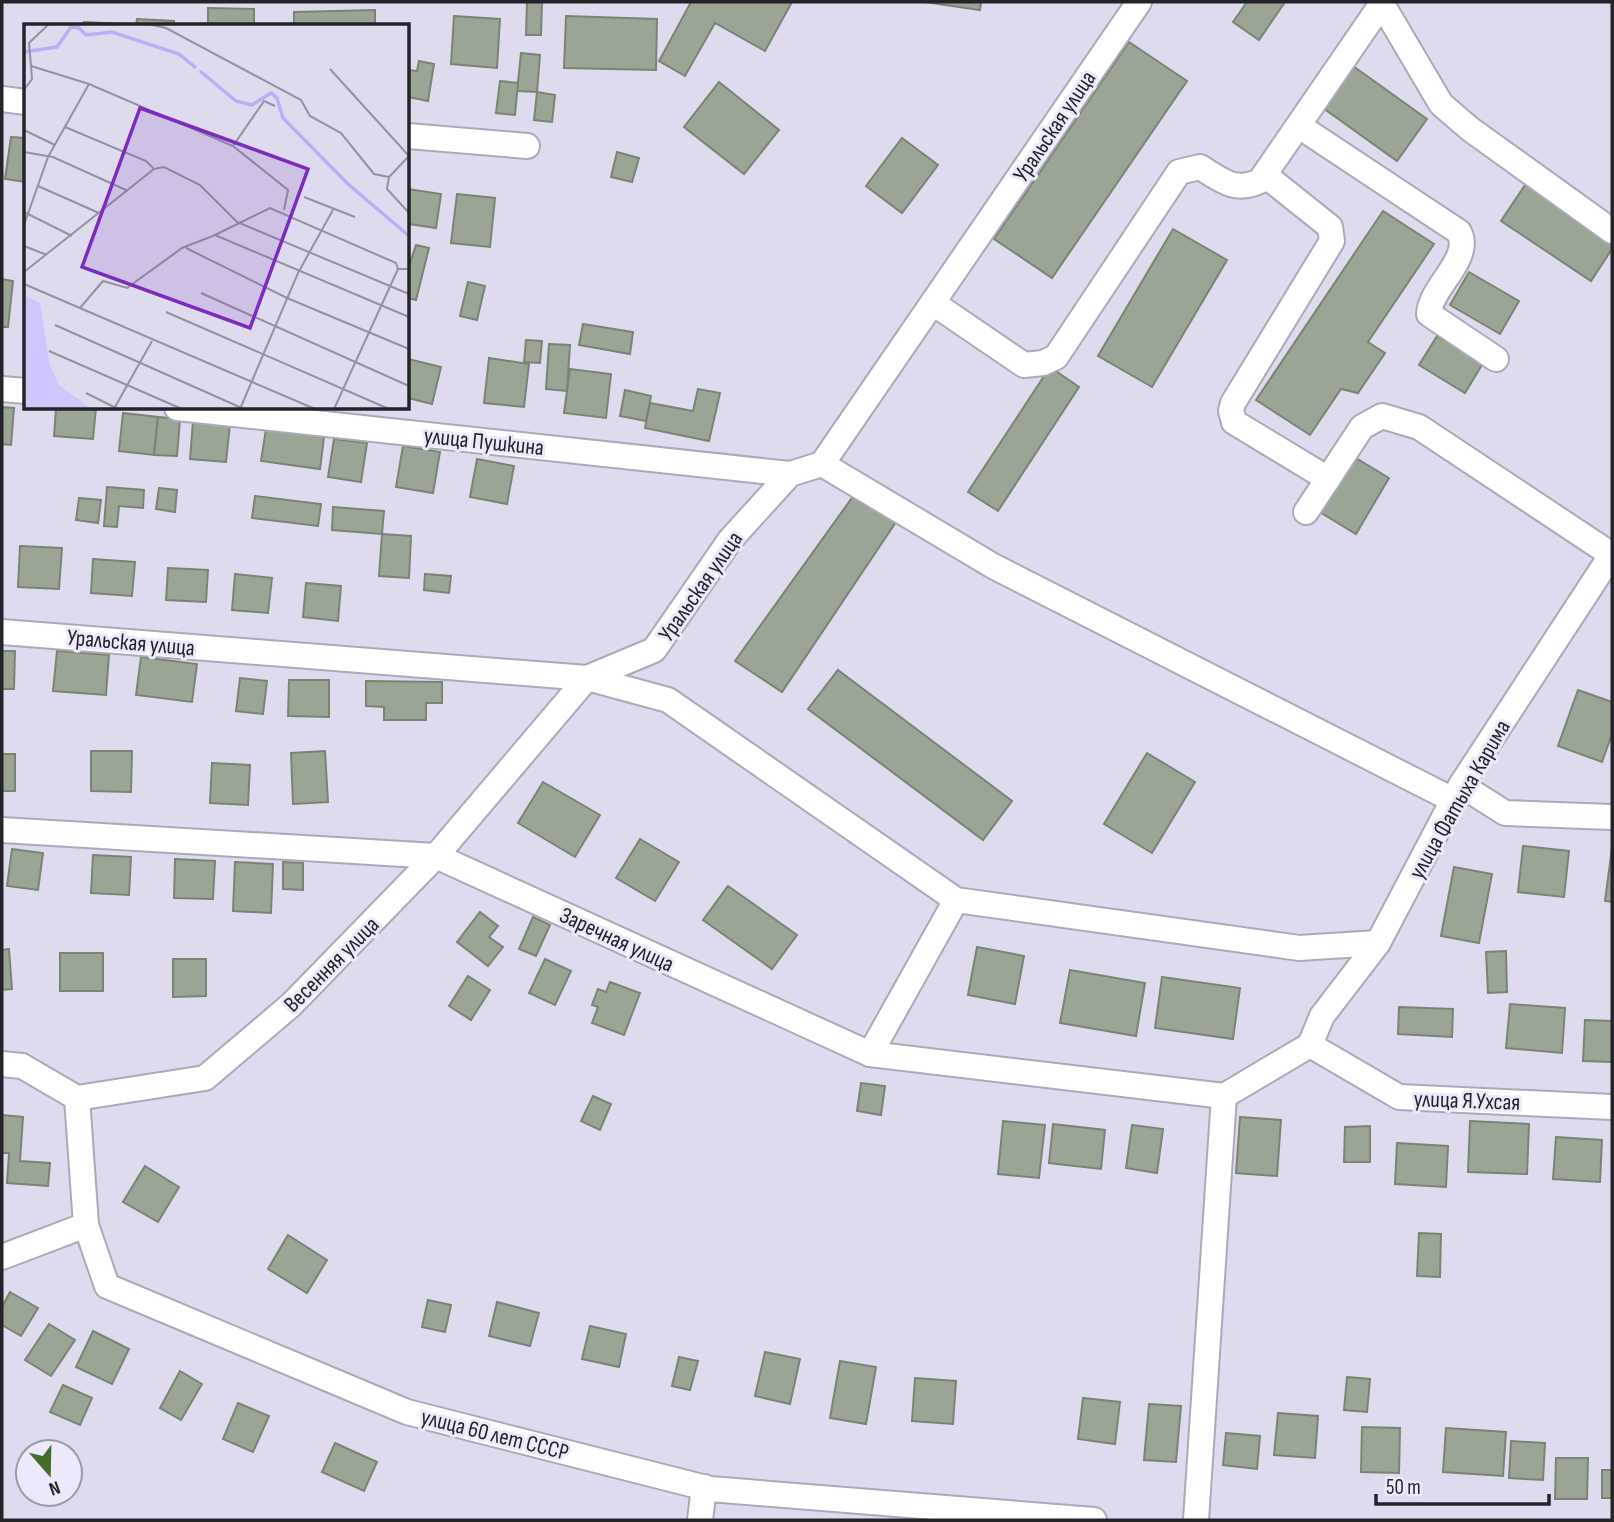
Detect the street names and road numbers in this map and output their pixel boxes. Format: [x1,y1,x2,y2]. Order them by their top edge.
street label: Уральская улица [1007,66,1102,187]
street label: улица Пушкина [423,422,545,462]
street label: Уральская улица [653,526,749,647]
street label: Уральская улица [66,623,196,663]
street label: улица Фатыха Карима [1403,715,1517,884]
street label: Заречная улица [555,901,678,979]
street label: Весенняя улица [278,911,385,1018]
street label: улица Я.Ухсая [1413,1085,1521,1117]
street label: улица 60 лет СССР [418,1403,572,1467]

